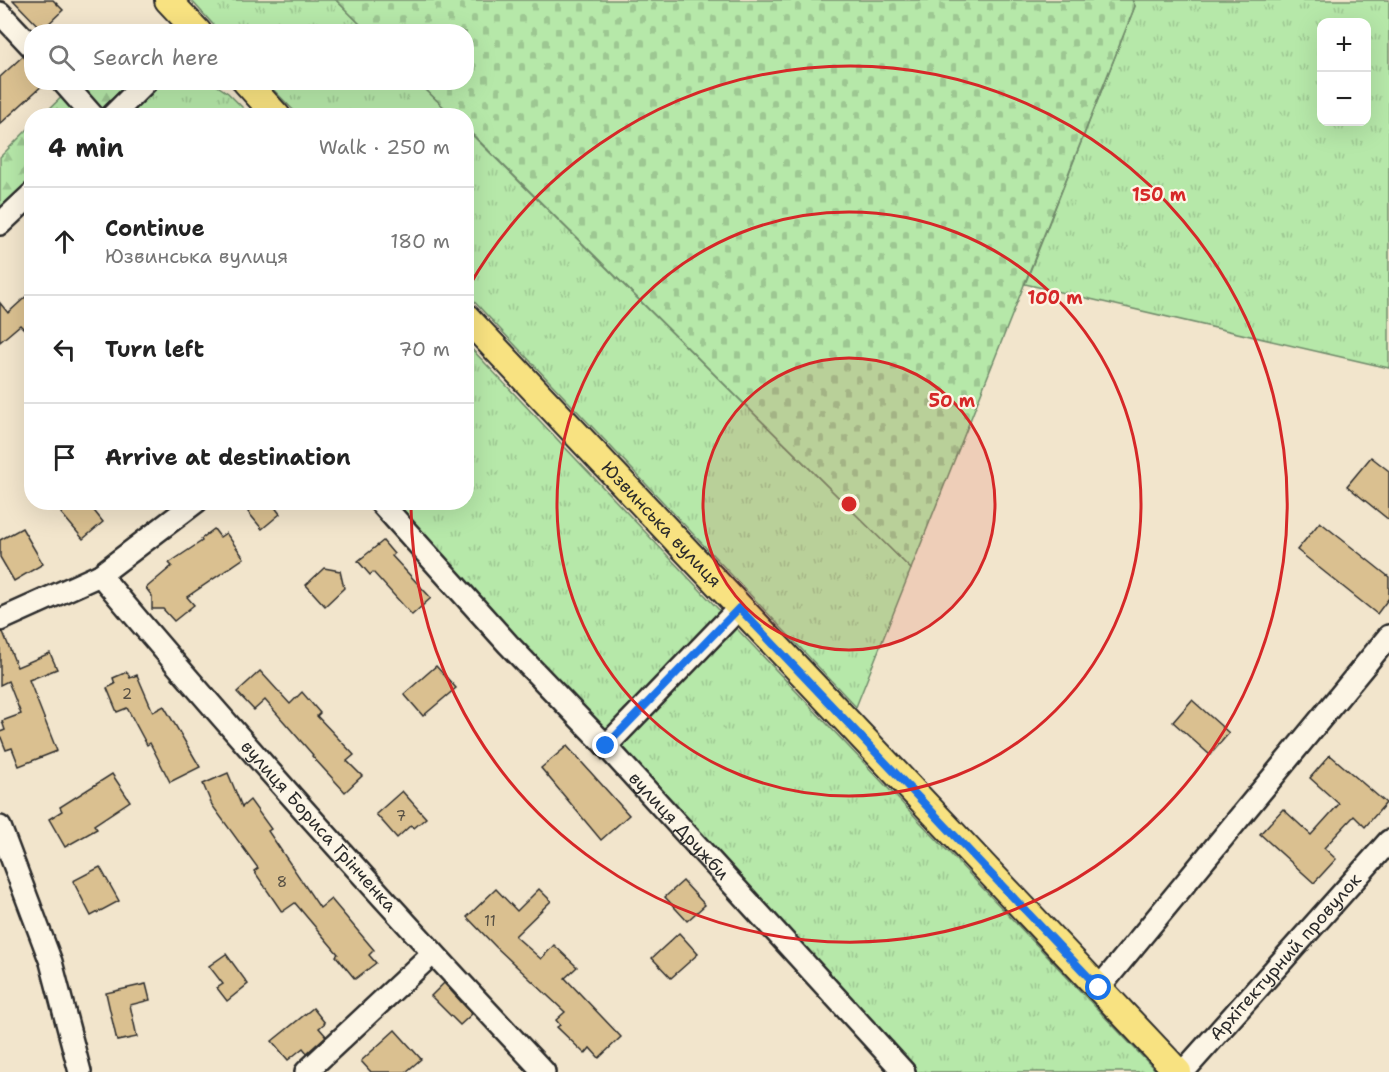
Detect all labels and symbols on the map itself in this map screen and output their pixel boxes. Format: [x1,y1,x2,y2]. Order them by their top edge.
text: 150 m [1132,183,1187,207]
text: 100 m [1027,286,1083,310]
text: 50 m [929,389,976,413]
street label: Юзвинська вулиця [596,456,727,593]
centre of rings [839,494,859,514]
house number: 2 [122,684,132,704]
route end [592,732,618,758]
street label: вулиця Бориса Грінченка [236,735,402,917]
street label: вулиця Дружби [623,767,735,886]
house number: 7 [396,806,406,826]
street label: Архітектурний провулок [1204,868,1367,1046]
house number: 8 [277,872,287,892]
house number: 11 [484,911,496,931]
route start [1085,974,1111,1000]

